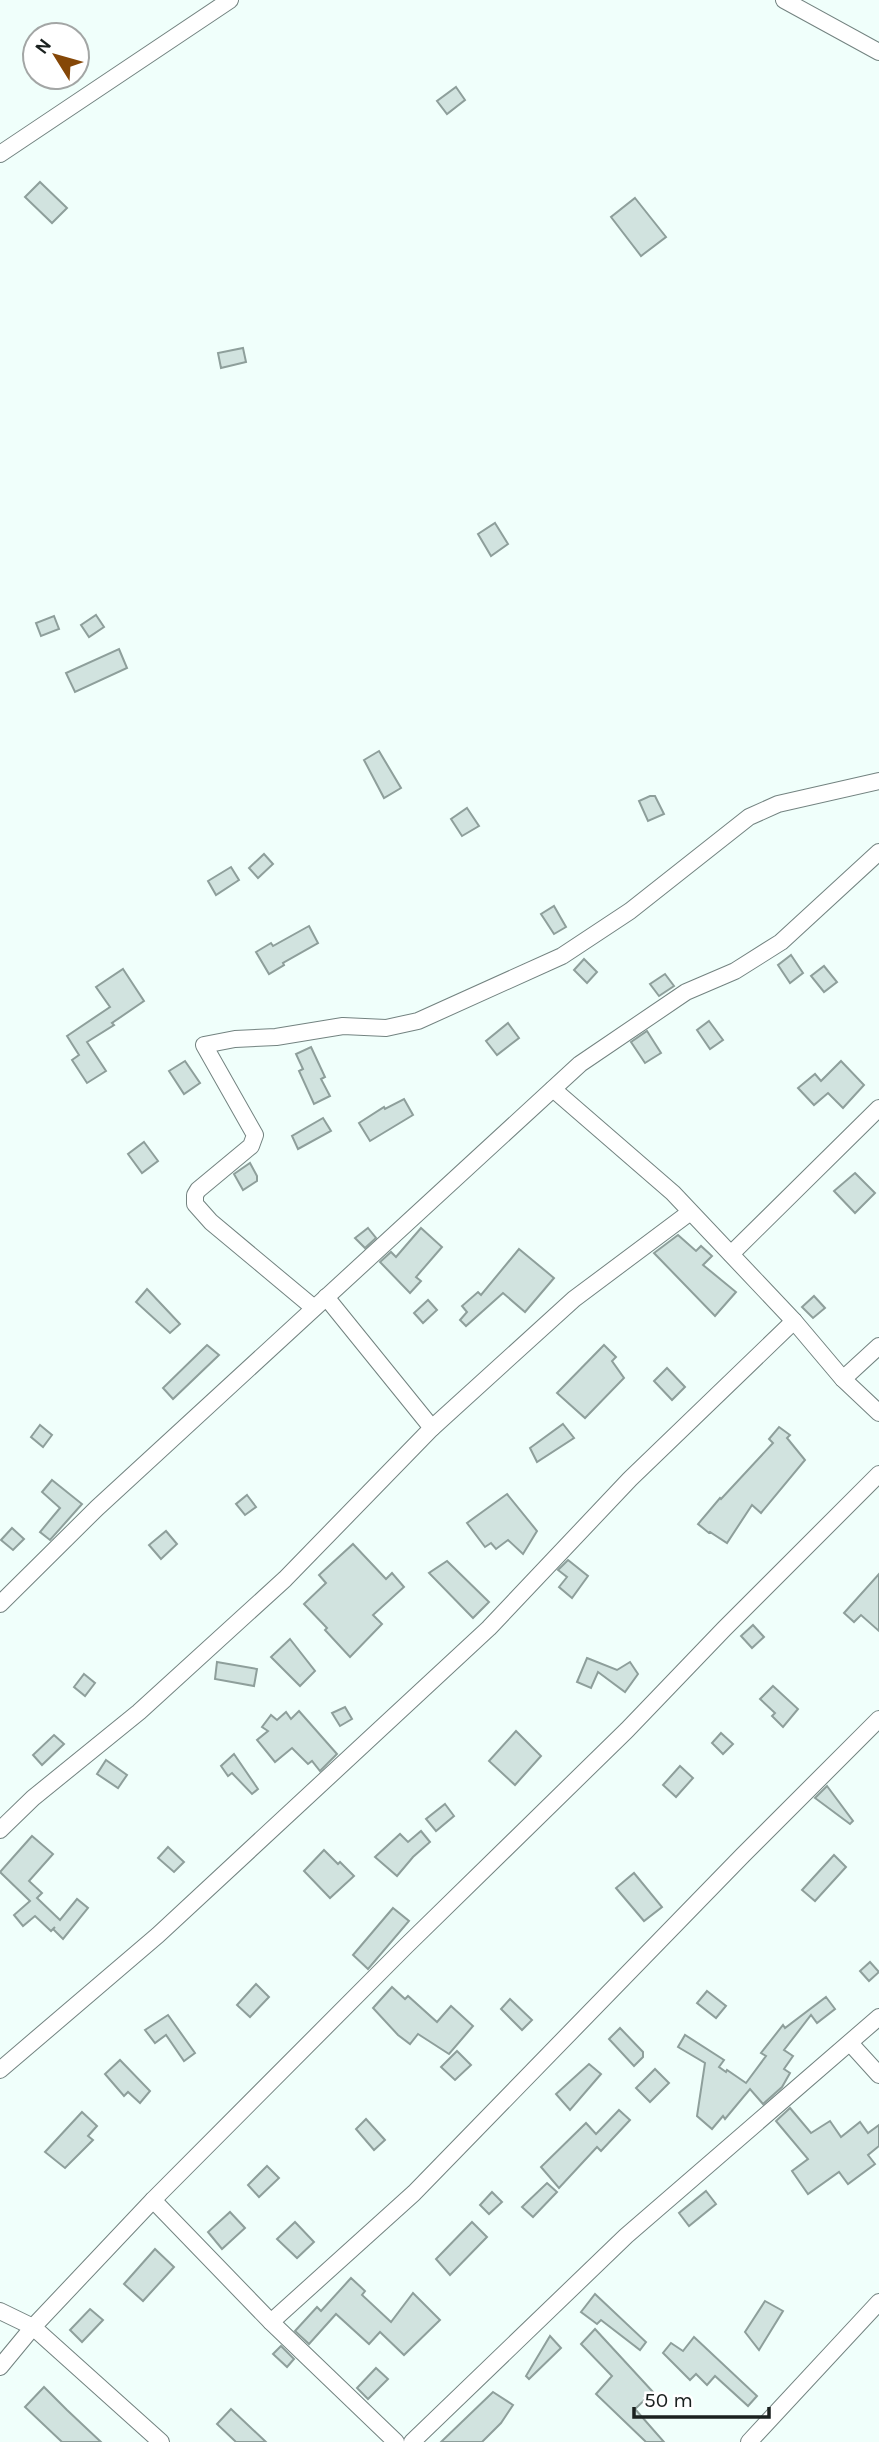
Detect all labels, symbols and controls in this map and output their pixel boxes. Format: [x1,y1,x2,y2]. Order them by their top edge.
north arrow [21,21,91,91]
text: N [30,34,56,58]
scale bar [634,2376,769,2420]
text: 50 m [644,2388,693,2412]

